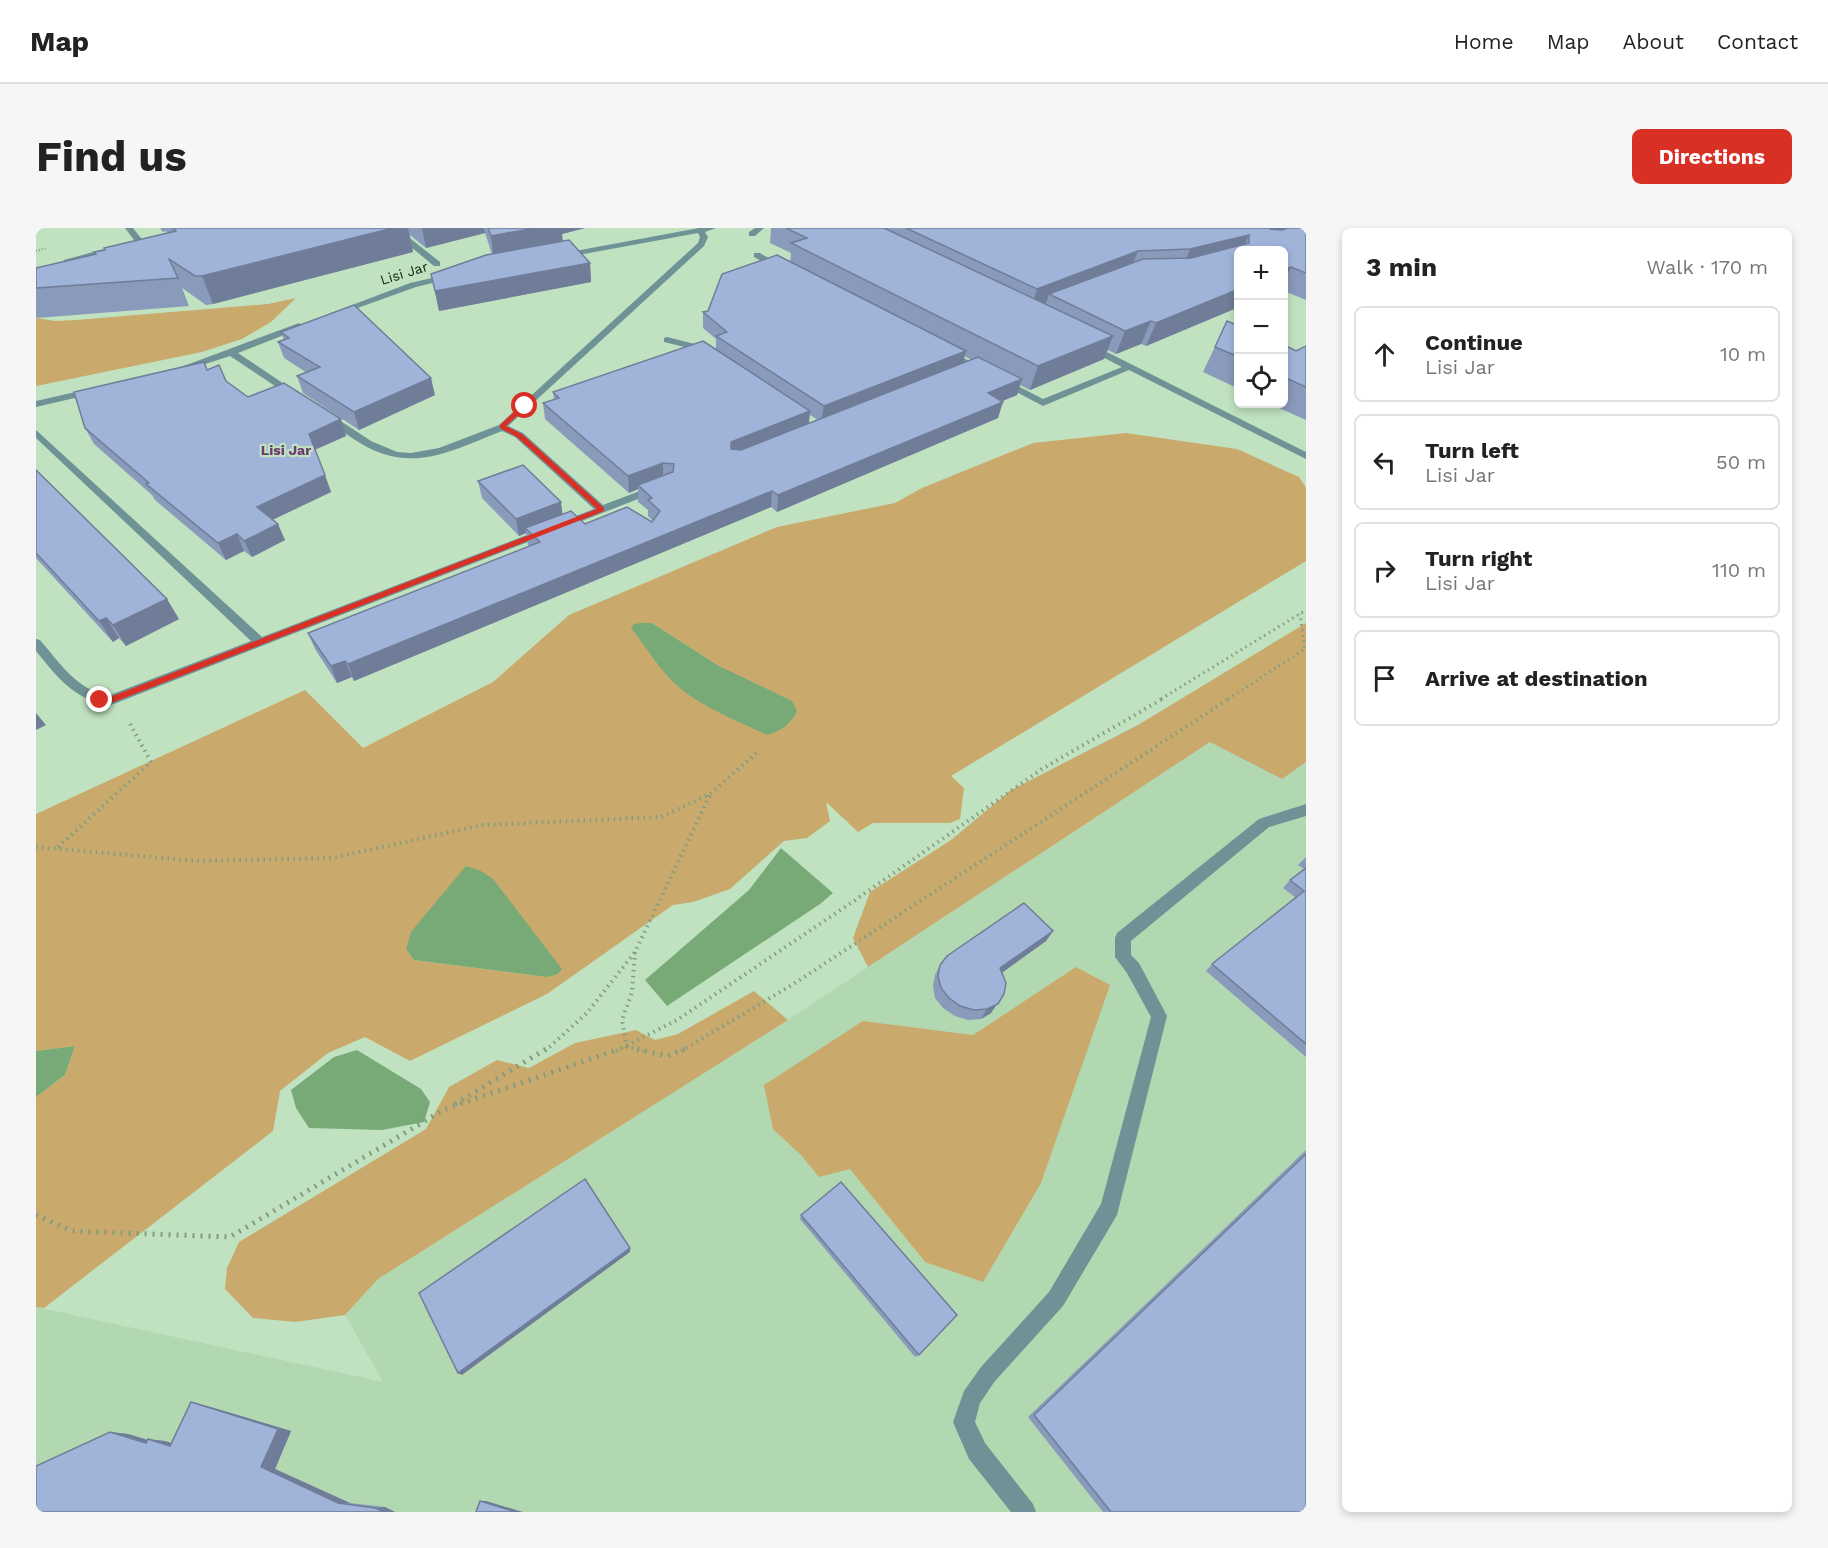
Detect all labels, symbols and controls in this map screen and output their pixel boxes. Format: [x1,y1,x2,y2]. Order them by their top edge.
text: Map [30,25,89,58]
text: Home [1454,29,1514,54]
text: Map [1547,29,1590,54]
text: About [1623,29,1684,54]
text: Contact [1717,29,1798,54]
button: Directions [1632,129,1792,184]
text: Find us [36,132,187,181]
map controls [1234,246,1288,408]
button: + [1234,246,1288,300]
text: 3 min [1366,252,1437,282]
text: Walk · 170 m [1647,255,1768,279]
street label: Lisi Jar [378,258,430,288]
button: − [1234,300,1288,354]
text: Continue [1425,330,1523,355]
icon: ahead [1368,338,1401,371]
text: 10 m [1720,342,1766,366]
button: locate [1234,354,1288,408]
text: Lisi Jar [1425,355,1495,379]
route start [511,392,537,418]
text: Turn left [1425,438,1519,463]
district label: Lisi Jar [261,442,311,458]
icon: left [1368,446,1401,479]
text: 50 m [1716,450,1766,474]
text: Lisi Jar [1425,463,1495,487]
text: Turn right [1425,546,1532,571]
icon: right [1368,554,1401,587]
text: 110 m [1712,558,1766,582]
text: Lisi Jar [1425,571,1495,595]
icon: arrive [1368,662,1401,695]
text: Arrive at destination [1425,666,1648,691]
route end [86,686,112,712]

